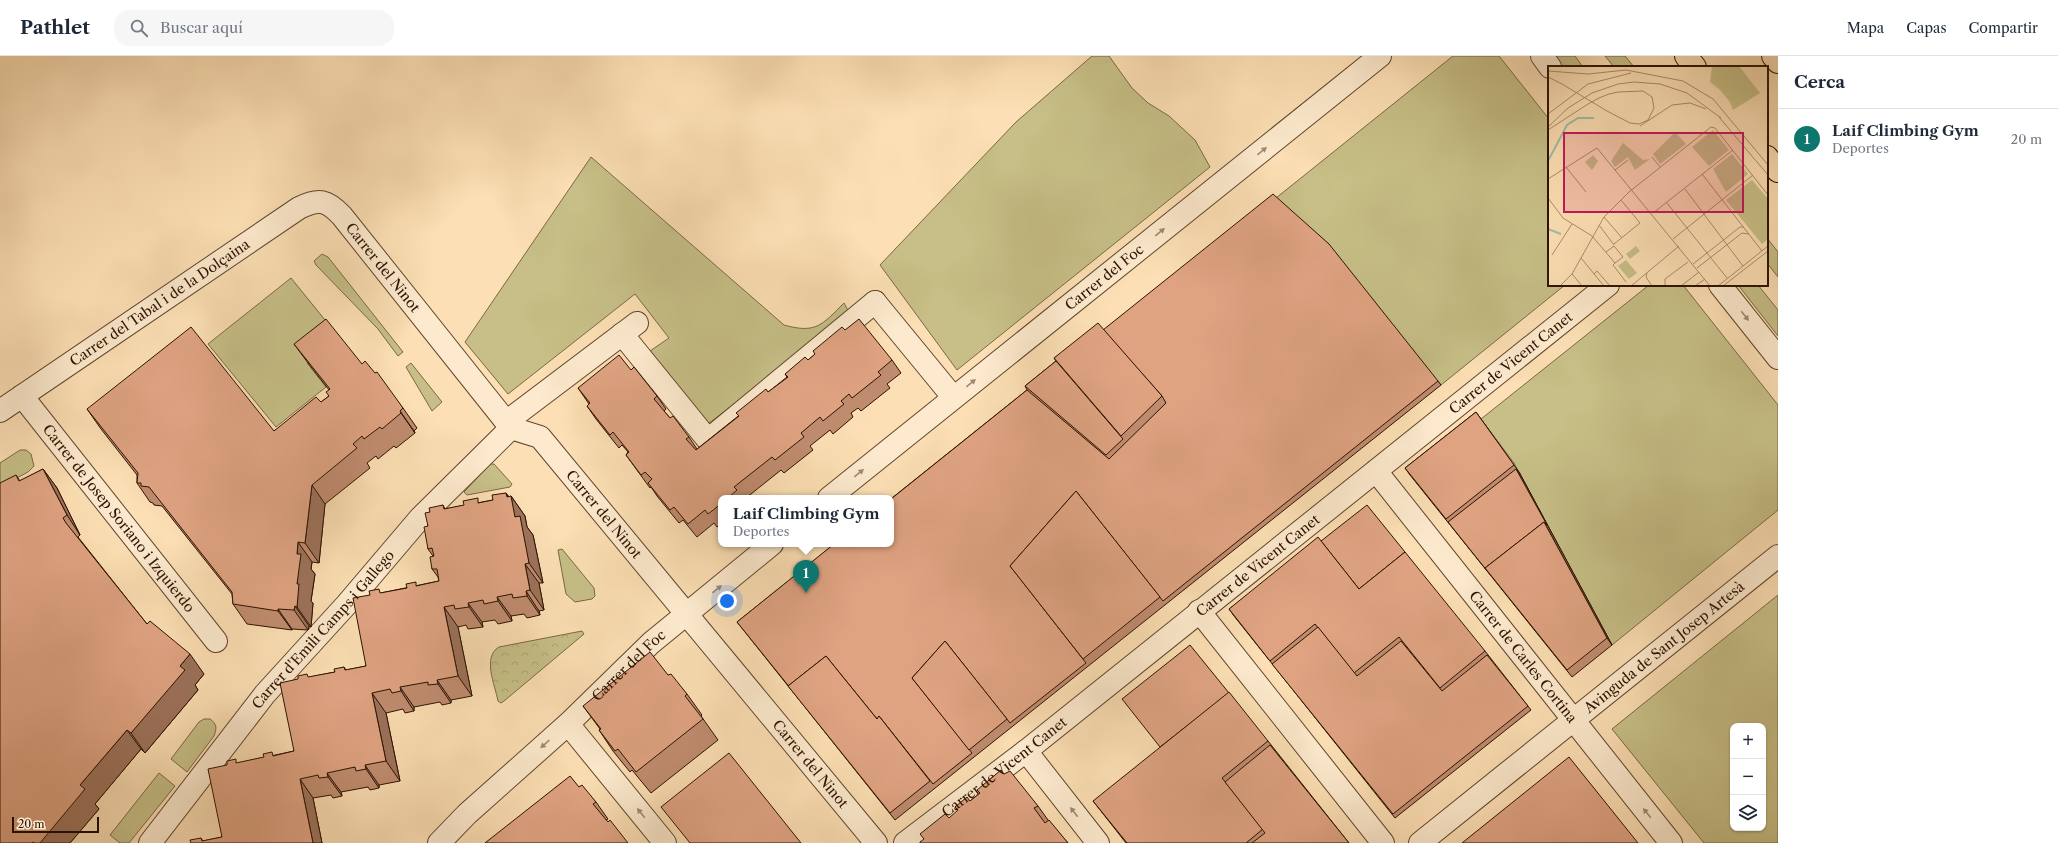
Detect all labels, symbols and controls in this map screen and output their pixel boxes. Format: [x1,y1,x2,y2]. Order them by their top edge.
search box [114,10,394,46]
text: Pathlet [20,16,90,39]
icon: search [128,17,150,39]
text: Buscar aquí [160,18,243,37]
text: Mapa [1847,19,1884,37]
text: Capas [1906,19,1947,37]
text: Compartir [1969,19,2038,37]
inset map [1548,66,1768,286]
text: Cerca [1794,72,1845,92]
text: Laif Climbing Gym [1832,121,1979,140]
text: 1 [1804,131,1810,147]
text: 20 m [2011,131,2042,147]
text: Deportes [1832,140,1889,156]
one-way arrow [1256,147,1267,155]
street label: Carrer del Ninot [342,219,424,316]
one-way arrow [1155,228,1166,237]
street label: Carrer del Tabal i de la Dolçaina [66,235,254,370]
street label: Carrer del Foc [1061,240,1147,314]
street label: Carrer de Vicent Canet [1445,308,1576,418]
one-way arrow [1740,310,1749,321]
one-way arrow [966,379,976,387]
street label: Carrer de Josep Soriano i Izquierdo [39,421,199,616]
street label: Carrer del Ninot [562,466,646,562]
one-way arrow [853,469,864,478]
popup [718,495,894,547]
text: Laif Climbing Gym [733,504,879,523]
street label: Carrer de Vicent Canet [1192,510,1323,620]
text: Deportes [733,523,789,539]
street label: Carrer d'Emili Camps i Gallego [248,546,398,712]
pin: 1 [793,560,819,593]
street label: Avinguda de Sant Josep Artesà [1580,577,1749,718]
one-way arrow [711,584,722,593]
street label: Carrer de Carles Cortina [1465,587,1582,727]
your location [717,591,737,611]
street label: Carrer del Foc [588,626,669,705]
street label: Carrer de Vicent Canet [938,713,1070,821]
street label: Carrer del Ninot [769,716,852,812]
map controls [1730,723,1766,831]
button: + [1730,723,1766,759]
one-way arrow [539,740,550,749]
button: − [1730,759,1766,795]
button: layers [1730,795,1766,831]
one-way arrow [636,807,645,818]
one-way arrow [1070,807,1079,818]
one-way arrow [1643,807,1651,818]
scale bar [12,815,99,834]
text: 20 m [18,817,44,831]

